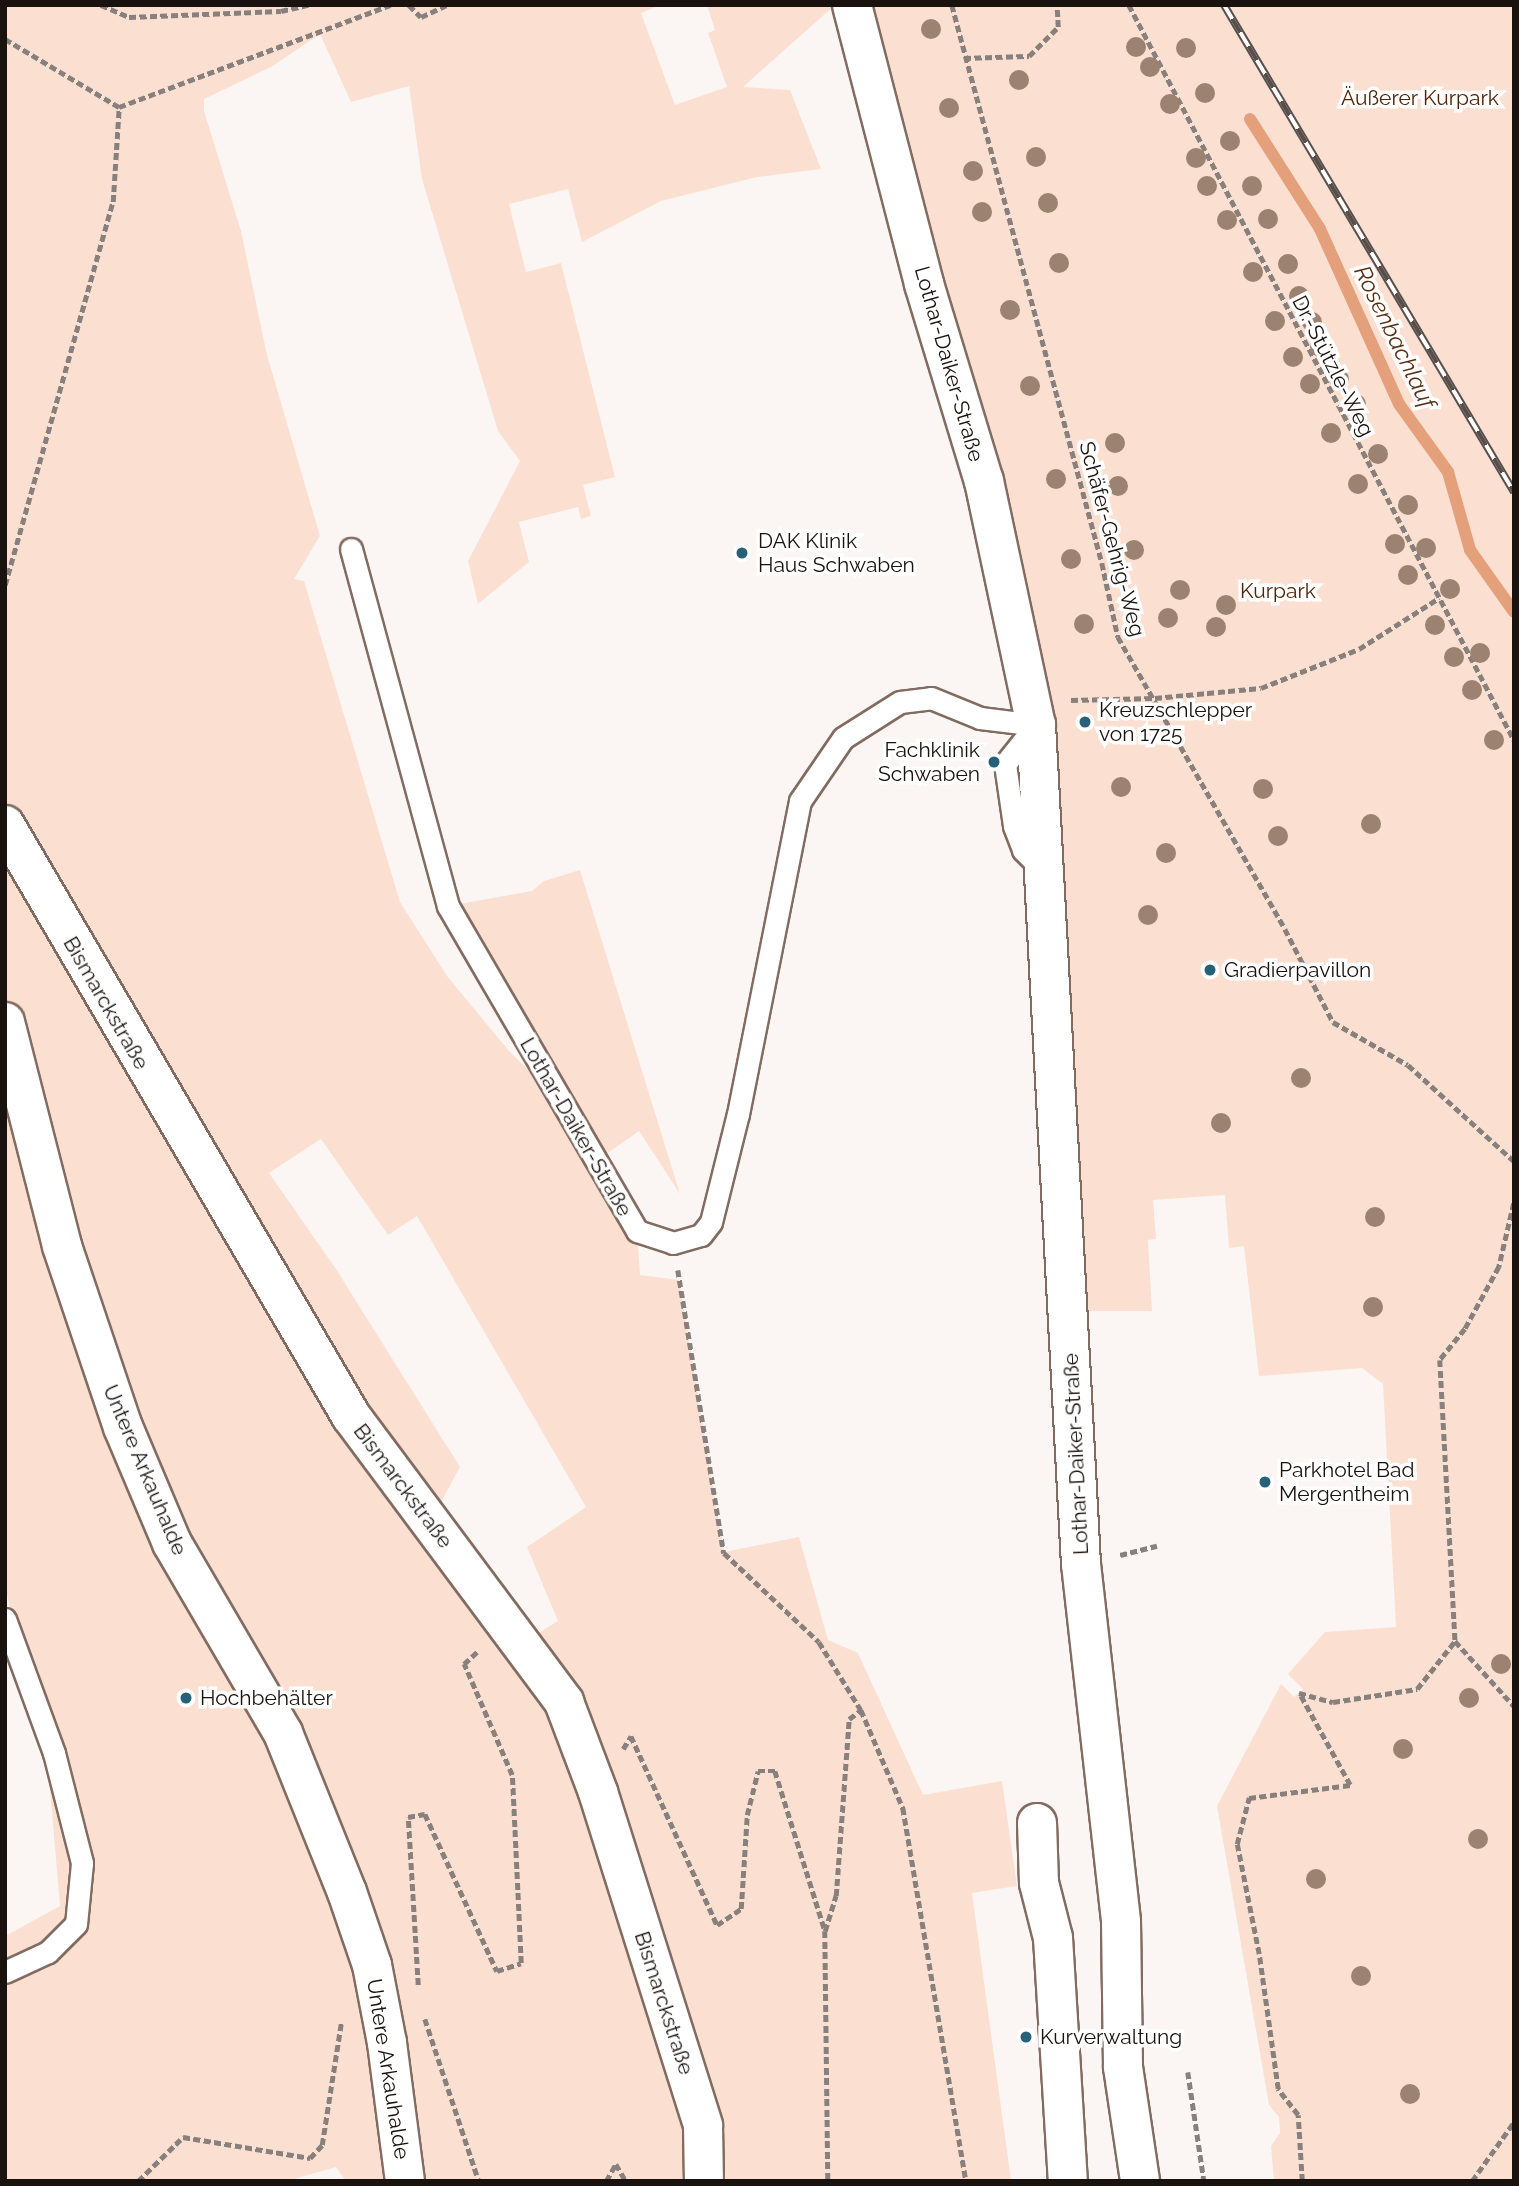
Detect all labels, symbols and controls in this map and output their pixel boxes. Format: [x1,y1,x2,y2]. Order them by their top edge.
park label: Äußerer Kurpark [1341,85,1499,111]
water label: Rosenbachlauf [1348,261,1442,413]
street label: Lothar-Daiker-Straße [909,263,989,465]
street label: Dr.-Stützle-Weg [1287,291,1379,441]
street label: Schäfer-Gehrig-Weg [1074,439,1150,639]
place label: DAK Klinik Haus Schwaben [758,528,915,578]
marker: DAK Klinik Haus Schwaben [732,543,752,563]
park label: Kurpark [1240,578,1316,604]
place label: Kreuzschlepper von 1725 [1099,697,1252,747]
marker: Kreuzschlepper von 1725 [1077,714,1093,730]
place label: Fachklinik Schwaben [878,737,980,787]
marker: Fachklinik Schwaben [986,754,1002,770]
street label: Bismarckstraße [58,932,154,1074]
place label: Gradierpavillon [1224,957,1371,983]
marker: Gradierpavillon [1202,962,1218,978]
street label: Lothar-Daiker-Straße [515,1033,637,1221]
street label: Lothar-Daiker-Straße [1058,1352,1094,1556]
street label: Untere Arkauhalde [98,1381,192,1559]
street label: Bismarckstraße [348,1419,458,1553]
place label: Parkhotel Bad Mergentheim [1279,1457,1415,1507]
marker: Parkhotel Bad Mergentheim [1257,1474,1273,1490]
place label: Hochbehälter [200,1685,333,1711]
marker: Hochbehälter [178,1690,194,1706]
street label: Bismarckstraße [629,1928,699,2078]
street label: Untere Arkauhalde [361,1977,415,2161]
place label: Kurverwaltung [1040,2024,1182,2050]
marker: Kurverwaltung [1018,2029,1034,2045]

